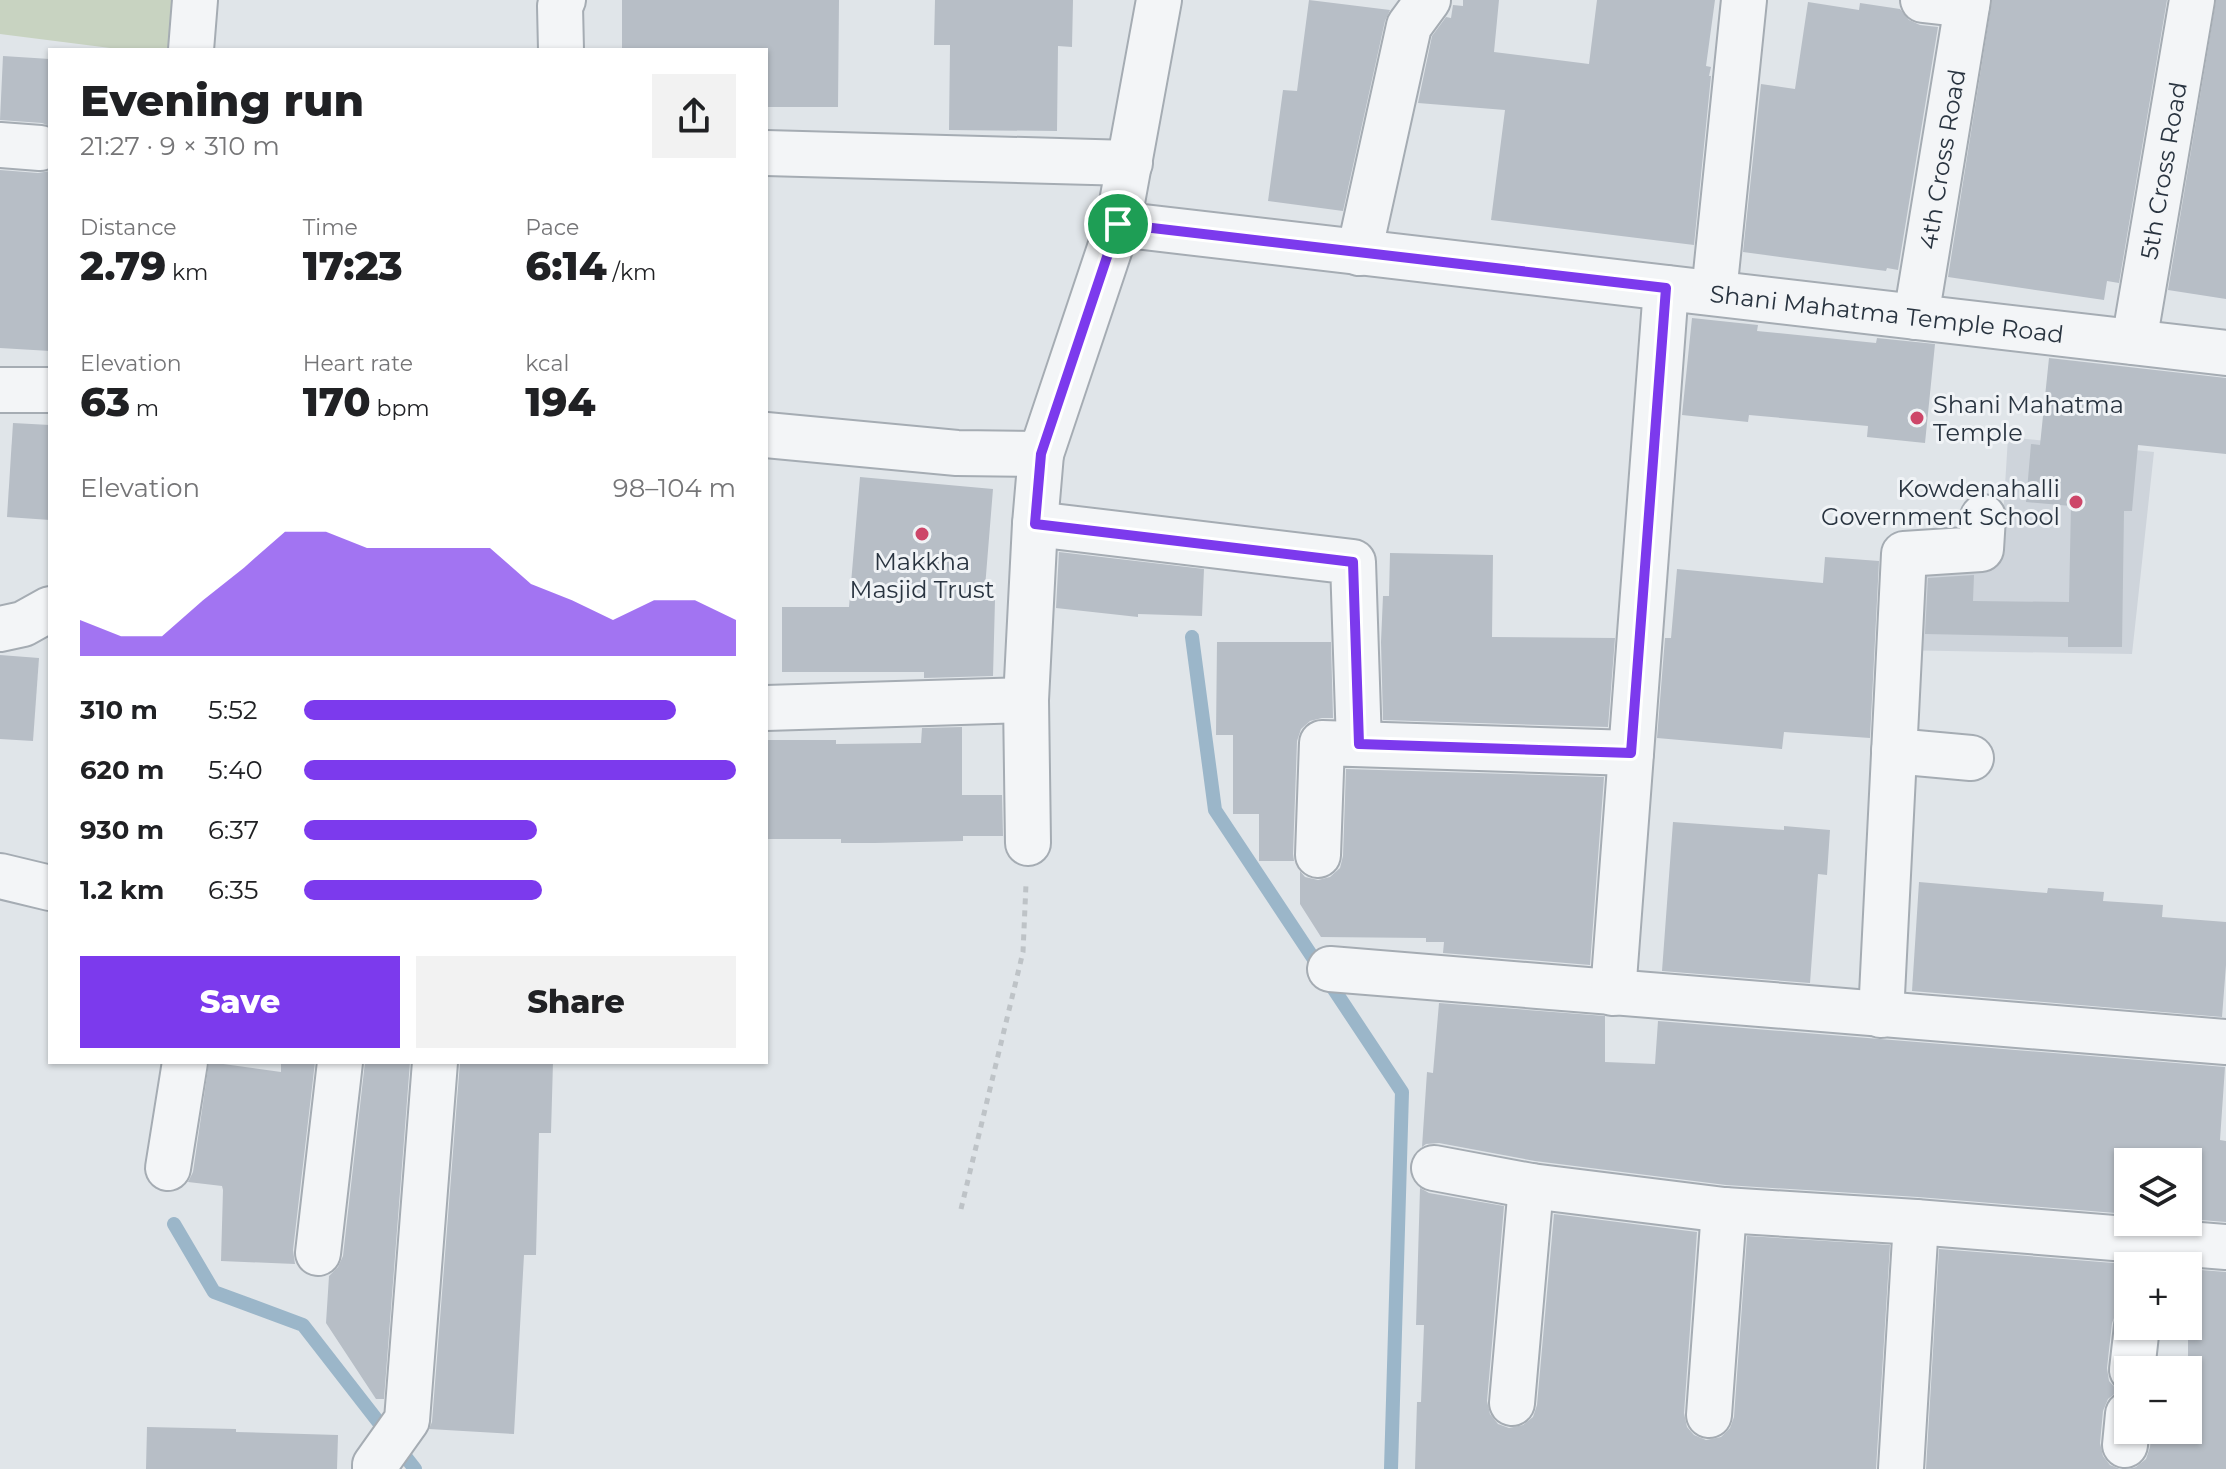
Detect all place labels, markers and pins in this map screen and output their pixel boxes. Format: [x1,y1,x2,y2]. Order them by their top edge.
pin [1084,190,1152,258]
place label: Shani Mahatma Temple [1933,390,2124,447]
marker: Shani Mahatma Temple [1908,409,1926,427]
place label: Kowdenahalli Government School [1821,474,2060,531]
marker: Kowdenahalli Government School [2067,493,2085,511]
marker: Makkha Masjid Trust [913,525,931,543]
place label: Makkha Masjid Trust [849,547,995,604]

